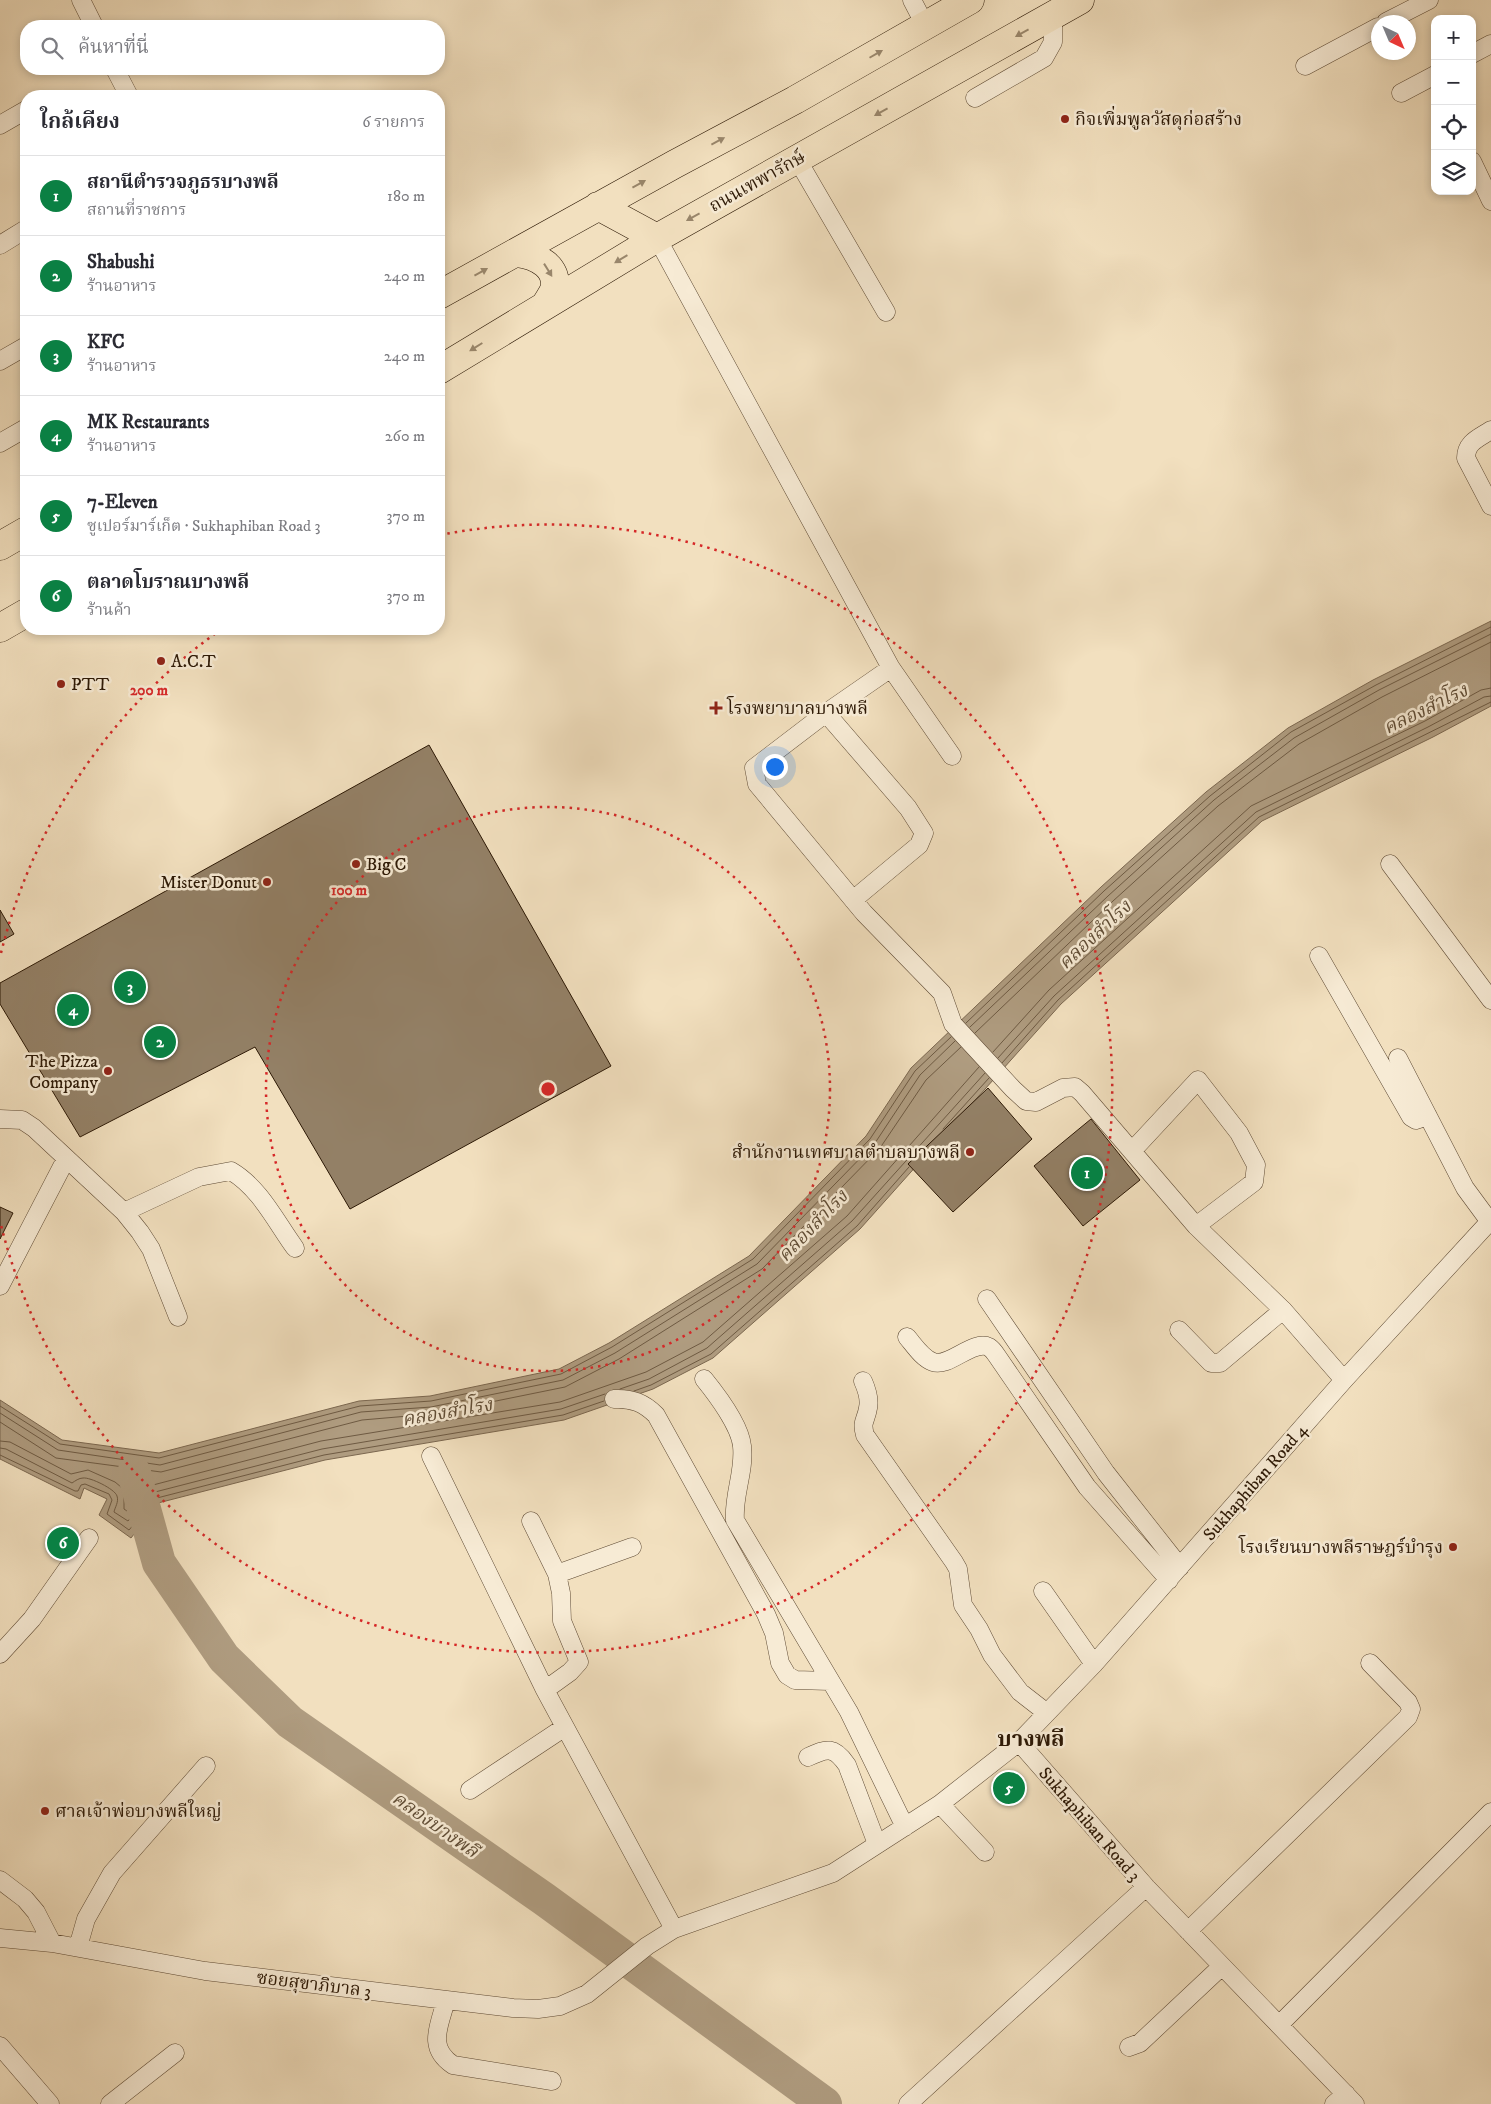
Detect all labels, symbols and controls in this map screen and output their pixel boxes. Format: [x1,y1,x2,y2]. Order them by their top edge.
north arrow [1371,15,1416,60]
map controls [1431,15,1476,195]
button: + [1431,15,1476,60]
search box [20,20,445,75]
one-way arrow [1016,28,1029,37]
icon: search [38,34,66,62]
text: ค้นหาที่นี่ [78,36,149,59]
one-way arrow [868,50,883,58]
button: − [1431,60,1476,105]
place label: กิจเพิ่มพูลวัสดุก่อสร้าง [1075,105,1242,131]
button: locate [1431,105,1476,150]
one-way arrow [874,108,887,117]
text: ใกล้เคียง [40,109,120,135]
text: 6 รายการ [362,112,425,132]
marker: กิจเพิ่มพูลวัสดุก่อสร้าง [1059,113,1071,125]
one-way arrow [711,137,726,145]
street label: ถนนเทพารักษ์ [705,145,810,217]
button: layers [1431,150,1476,195]
text: สถานีตำรวจภูธรบางพลี [87,171,279,194]
one-way arrow [631,180,646,188]
text: 1 [53,186,59,206]
text: 180 m [387,186,425,206]
text: สถานที่ราชการ [87,200,186,220]
one-way arrow [687,213,700,222]
text: Shabushi [87,251,154,274]
one-way arrow [615,254,628,263]
one-way arrow [544,263,553,277]
text: 2 [52,266,60,286]
text: 240 m [384,266,425,286]
one-way arrow [475,267,488,276]
text: ร้านอาหาร [87,276,156,296]
text: KFC [87,331,125,354]
one-way arrow [469,342,482,351]
text: 3 [53,346,59,366]
text: 240 m [384,346,425,366]
text: ร้านอาหาร [87,356,156,376]
text: MK Restaurants [87,411,209,434]
text: 4 [51,426,61,446]
text: 260 m [385,426,425,446]
text: ร้านอาหาร [87,436,156,456]
text: 7-Eleven [87,491,158,514]
text: 5 [52,506,60,526]
text: 370 m [387,506,425,526]
text: ซูเปอร์มาร์เก็ต · Sukhaphiban Road 3 [87,516,320,536]
text: ตลาดโบราณบางพลี [87,571,249,594]
text: 6 [52,586,60,606]
text: 370 m [387,586,425,606]
text: ร้านค้า [87,600,131,620]
place label: A.C.T [171,651,216,673]
marker: A.C.T [155,655,167,667]
place label: PTT [71,674,110,696]
water label: คลองสำโรง [1378,676,1473,740]
marker: PTT [55,678,67,690]
text: 200 m [130,681,169,700]
place label: โรงพยาบาลบางพลี [726,695,868,720]
marker: โรงพยาบาลบางพลี [709,701,723,715]
your location [762,754,788,780]
place label: Big C [366,854,407,876]
marker: Big C [350,858,362,870]
place label: Mister Donut [160,872,257,894]
marker: Mister Donut [261,876,273,888]
text: 100 m [331,881,368,900]
water label: คลองสำโรง [1052,892,1137,975]
pin: 3 [114,968,146,1006]
pin: 4 [57,991,89,1029]
pin: 2 [144,1023,176,1061]
place label: The Pizza Company [25,1051,98,1094]
marker: The Pizza Company [102,1065,114,1077]
centre of rings [539,1080,557,1098]
place label: สำนักงานเทศบาลตำบลบางพลี [732,1142,960,1164]
marker: สำนักงานเทศบาลตำบลบางพลี [964,1146,976,1158]
pin: 1 [1071,1154,1103,1192]
water label: คลองสำโรง [771,1182,854,1267]
water label: คลองสำโรง [400,1390,496,1432]
street label: Sukhaphiban Road 4 [1199,1419,1313,1546]
pin: 6 [47,1524,79,1562]
place label: โรงเรียนบางพลีราษฎร์บำรุง [1238,1534,1443,1559]
marker: โรงเรียนบางพลีราษฎร์บำรุง [1447,1541,1459,1553]
district label: บางพลี [997,1726,1065,1753]
street label: Sukhaphiban Road 3 [1034,1763,1145,1886]
pin: 5 [993,1769,1025,1807]
water label: คลองบางพลี [388,1787,485,1865]
place label: ศาลเจ้าพ่อบางพลีใหญ่ [55,1799,221,1823]
marker: ศาลเจ้าพ่อบางพลีใหญ่ [39,1805,51,1817]
street label: ซอยสุขาภิบาล 3 [255,1967,372,2003]

